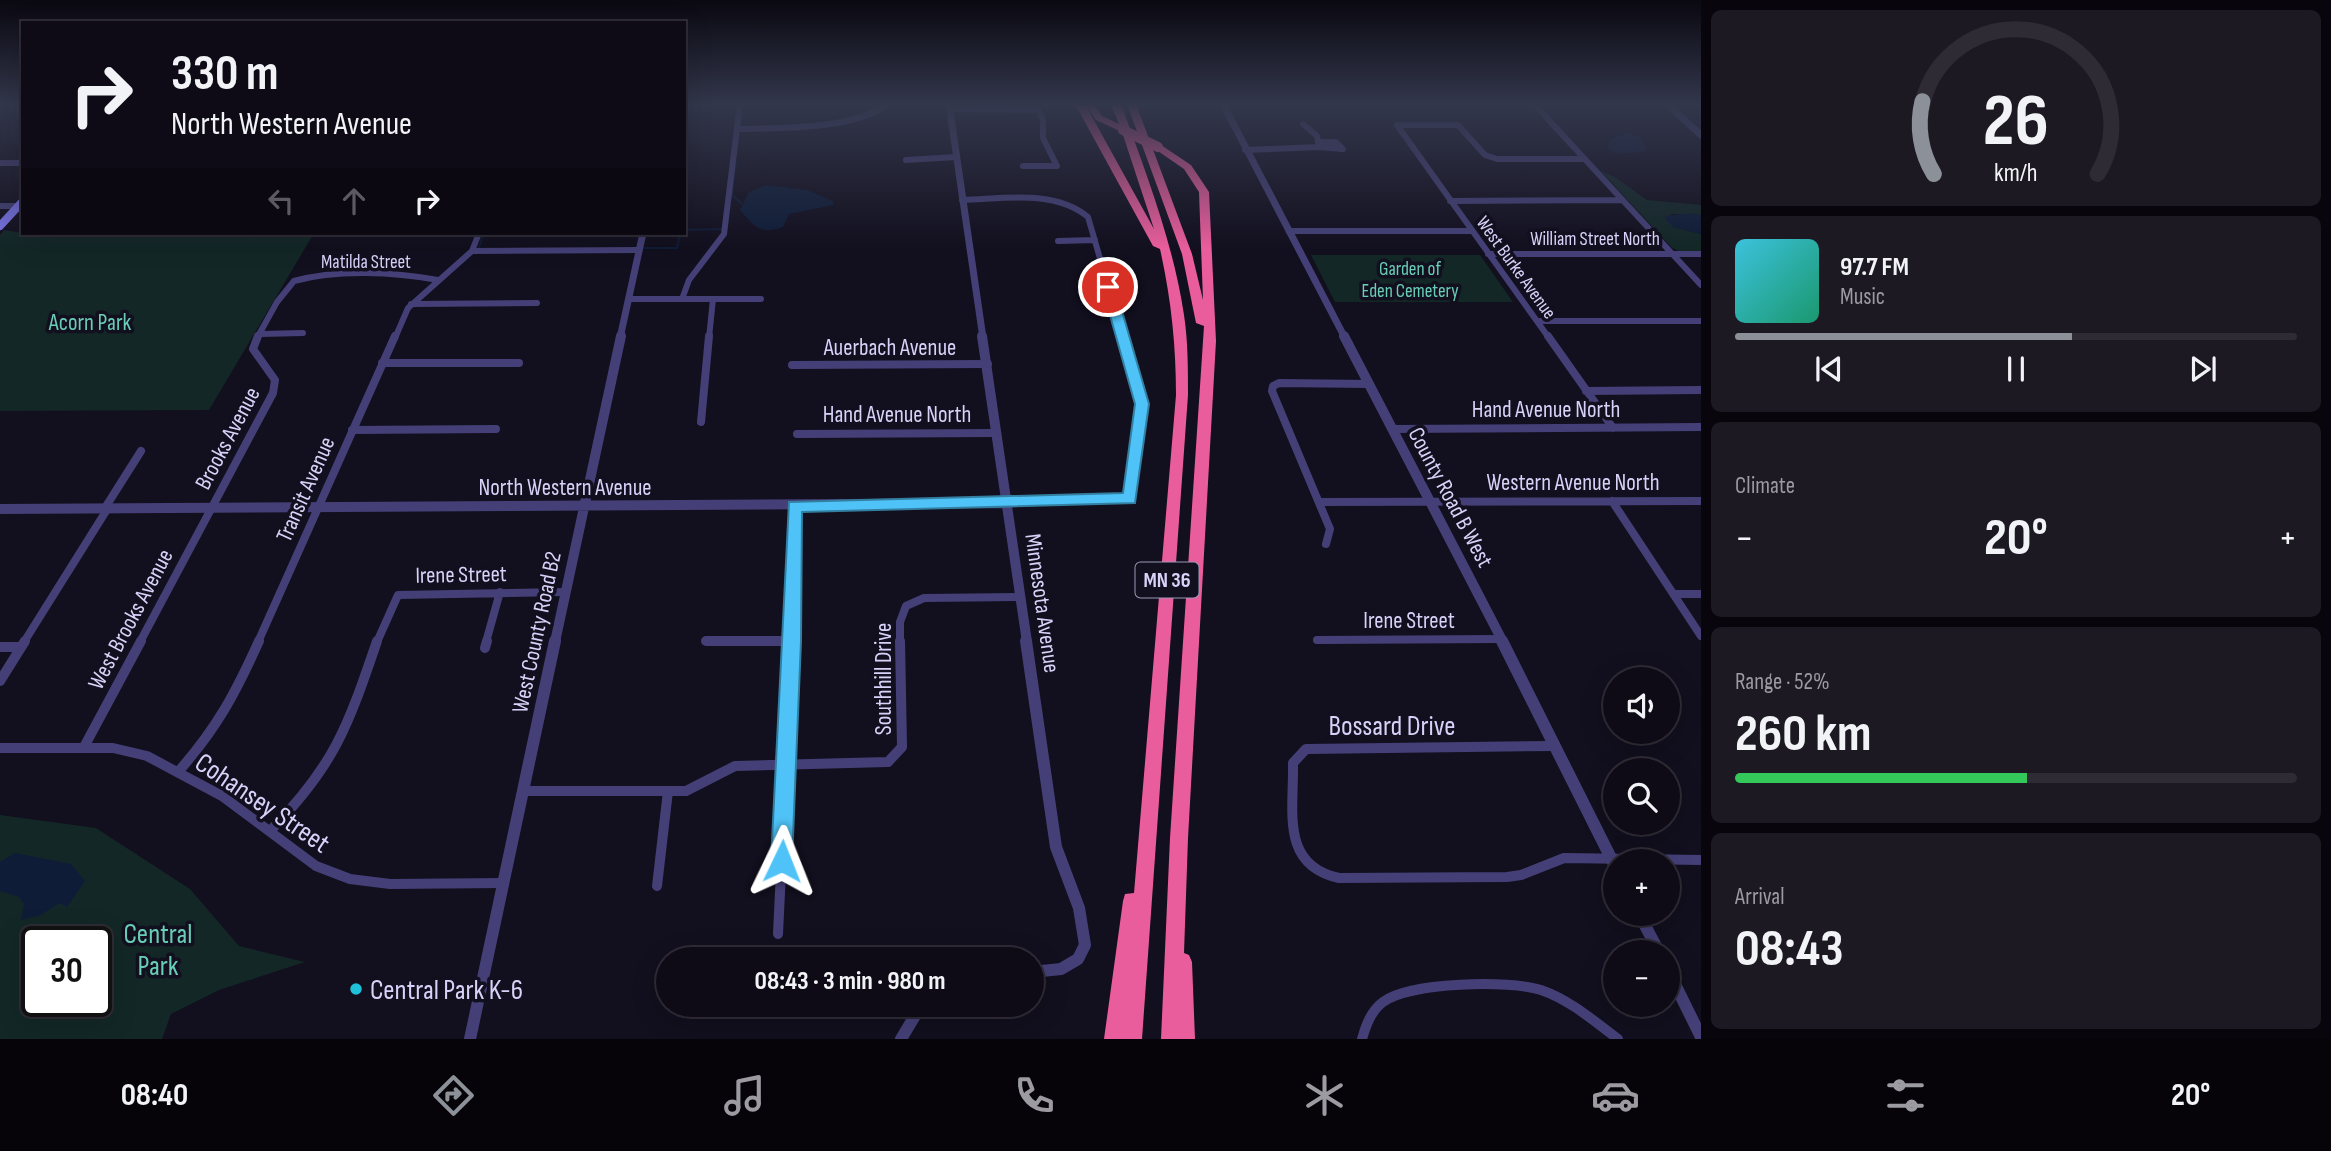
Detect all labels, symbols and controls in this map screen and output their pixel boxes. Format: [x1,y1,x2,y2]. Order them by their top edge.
text: 330 m [171,45,278,104]
icon: right [56,49,147,140]
text: 26 [1983,78,2049,166]
text: North Western Avenue [171,105,412,144]
text: km/h [1994,158,2038,189]
icon: left [262,182,300,220]
icon: ahead [335,182,373,220]
icon: right [408,182,446,220]
street label: West Burke Avenue [1471,212,1561,324]
street label: William Street North [1530,228,1660,251]
street label: Matilda Street [321,251,411,274]
text: 97.7 FM [1840,252,1909,283]
pin [1078,257,1138,317]
park label: Garden of Eden Cemetery [1361,258,1459,303]
icon: arrive [1089,268,1127,306]
text: Music [1840,283,1885,311]
park label: Acorn Park [48,309,131,337]
street label: Auerbach Avenue [823,334,956,362]
icon: previous [1810,350,1848,388]
icon: pause [1997,350,2035,388]
icon: next [2184,350,2222,388]
street label: Brooks Avenue [189,382,267,495]
street label: Hand Avenue North [1472,396,1620,424]
street label: Hand Avenue North [823,401,971,429]
street label: County Road B West [1401,423,1499,572]
street label: Transit Avenue [270,433,341,546]
street label: Western Avenue North [1486,469,1660,497]
text: Climate [1735,472,1795,500]
street label: North Western Avenue [478,474,652,502]
text: 20° [1984,507,2048,570]
text: − [1735,516,1754,561]
text: + [2278,516,2297,561]
street label: Minnesota Avenue [1018,532,1066,675]
street label: West Brooks Avenue [82,544,180,694]
street label: West County Road B2 [506,549,568,715]
street label: Irene Street [415,560,507,590]
road number: MN 36 [1136,562,1198,598]
street label: Irene Street [1363,607,1455,635]
street label: Southhill Drive [870,623,898,735]
map controls [1603,667,1680,1017]
button: sound [1603,667,1680,744]
text: Range · 52% [1735,668,1830,696]
text: 260 km [1735,703,1872,766]
street label: Bossard Drive [1328,710,1456,743]
street label: Cohansey Street [189,746,336,860]
button: search [1603,758,1680,835]
position arrow [745,824,819,898]
button: + [1603,849,1680,926]
text: Arrival [1735,883,1784,911]
park label: Central Park [124,918,192,983]
text: 08:43 [1735,918,1843,981]
speed limit sign: 30 [21,926,112,1017]
button: − [1603,940,1680,1017]
text: 08:43 · 3 min · 980 m [755,966,945,997]
place label: Central Park K-6 [370,974,523,1007]
marker: Central Park K-6 [348,981,364,997]
icon: directions [429,1071,478,1120]
icon: music [720,1071,769,1120]
icon: phone [1010,1071,1059,1120]
icon: climate [1300,1071,1349,1120]
icon: car [1591,1071,1640,1120]
icon: filters [1881,1071,1930,1120]
text: 08:40 [121,1076,188,1115]
text: 20° [2171,1076,2210,1115]

